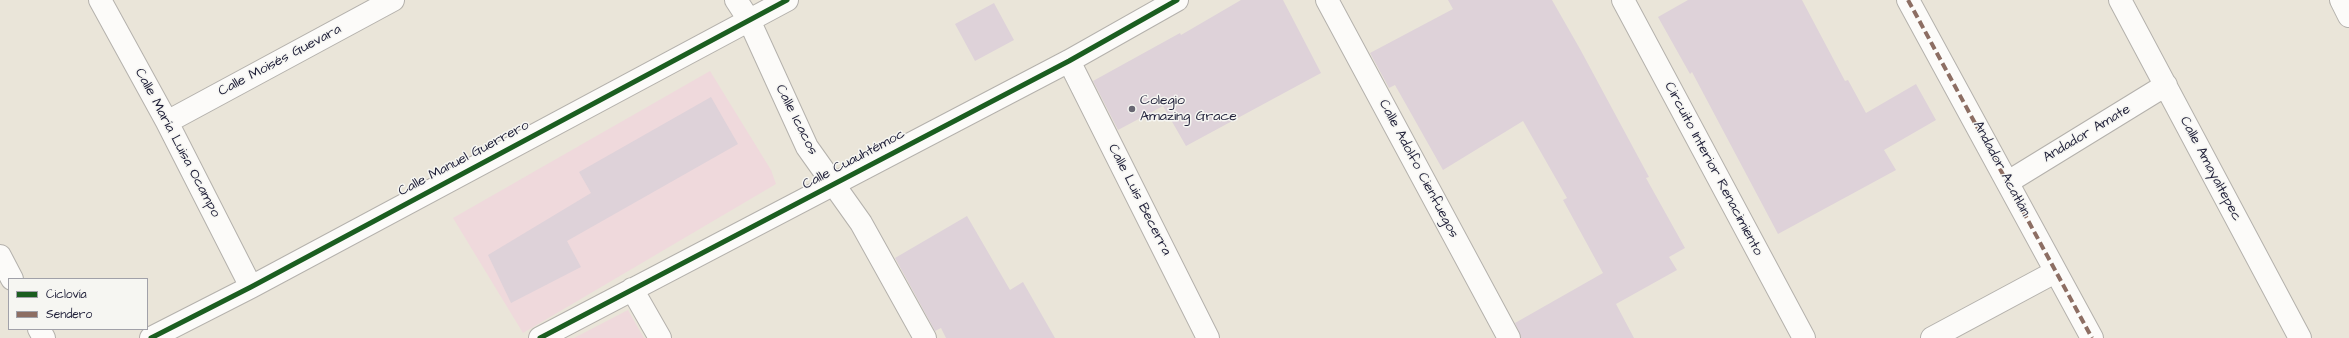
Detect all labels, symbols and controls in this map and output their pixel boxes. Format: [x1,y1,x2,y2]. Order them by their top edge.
street label: Calle Moisés Guevara [216,21,344,101]
street label: Calle María Luisa Ocampo [131,66,223,220]
street label: Circuito Interior Renacimiento [1660,79,1766,259]
street label: Calle Icacos [771,82,821,158]
place label: Colegio Amazing Grace [1140,93,1237,126]
street label: Calle Adolfo Cienfuegos [1374,97,1462,241]
street label: Andador Amate [2040,101,2134,167]
marker: Colegio Amazing Grace [1127,104,1137,114]
street label: Calle Amayaltepec [2175,114,2245,224]
street label: Calle Manuel Guerrero [396,117,532,201]
street label: Andador Acatlán [1969,118,2033,220]
street label: Calle Cuauhtémoc [800,126,908,194]
street label: Calle Luis Becerra [1104,142,1174,258]
legend [8,278,148,330]
text: Ciclovía [46,286,87,303]
text: Sendero [46,306,92,323]

